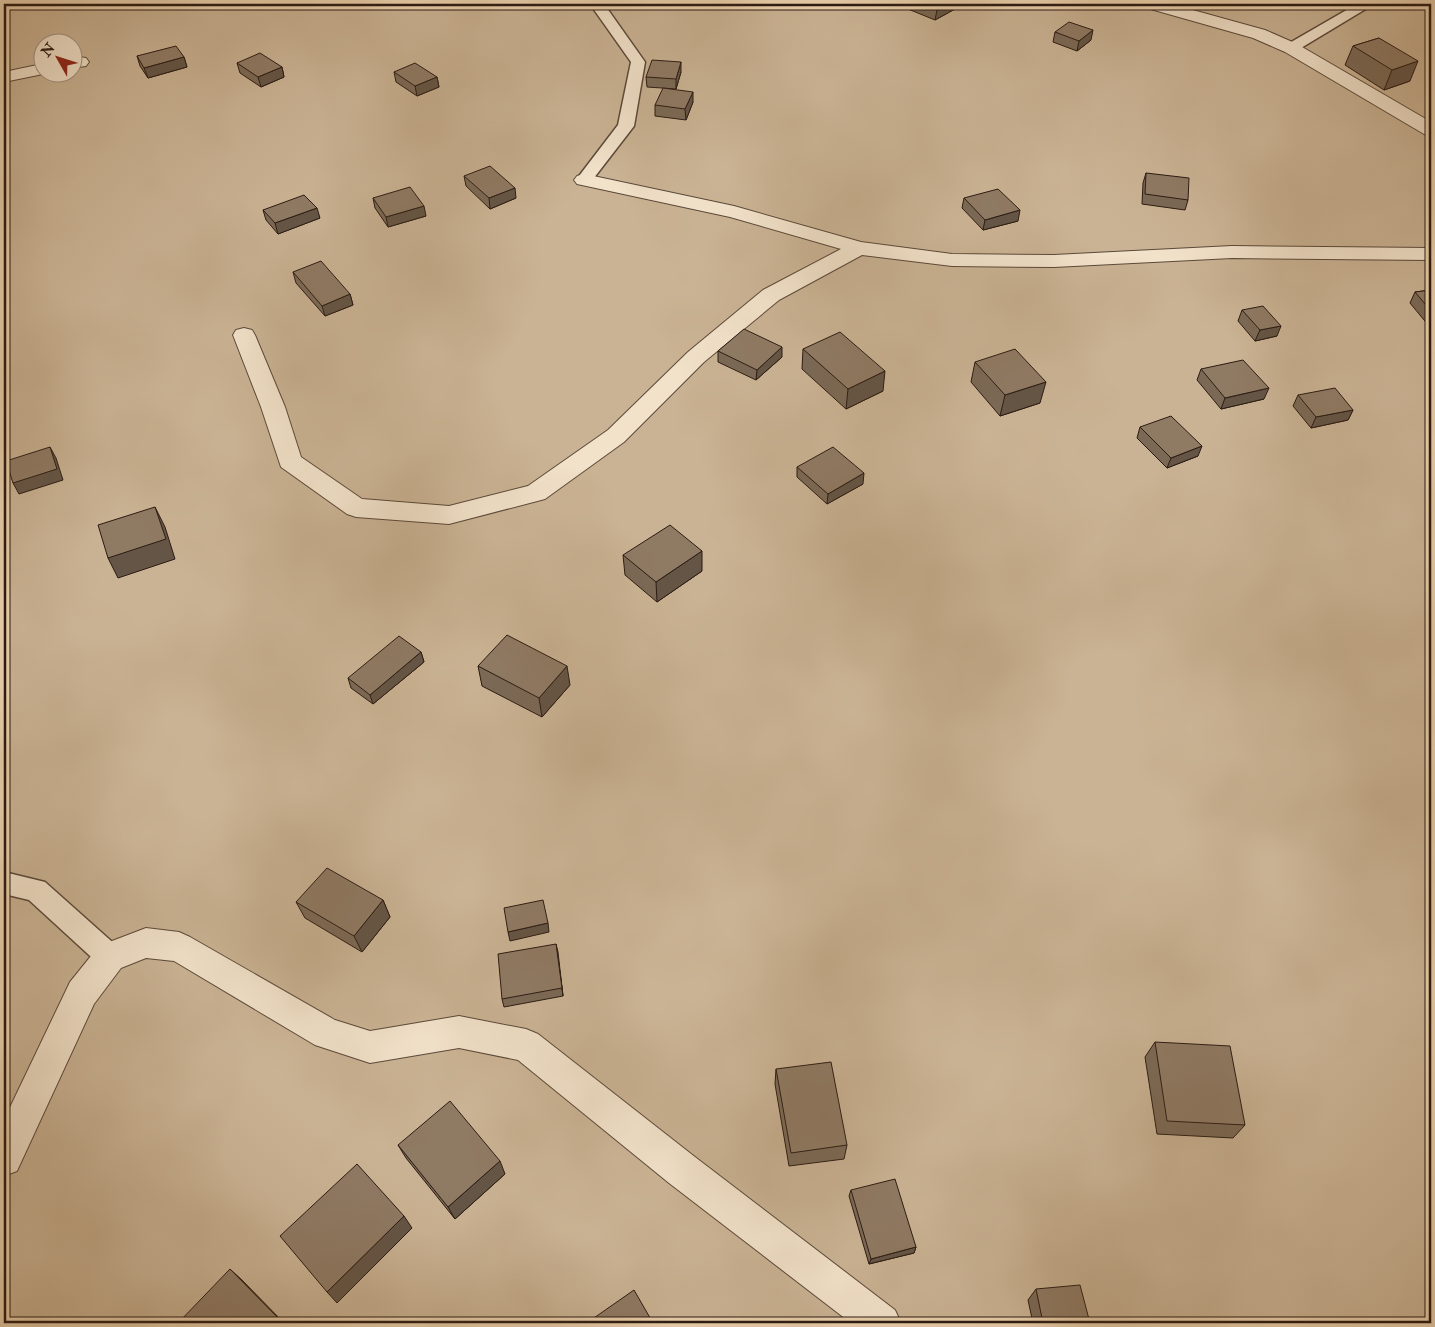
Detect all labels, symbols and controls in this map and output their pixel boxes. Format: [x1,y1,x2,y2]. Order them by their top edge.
north arrow [32,32,82,82]
text: N [37,40,59,61]

